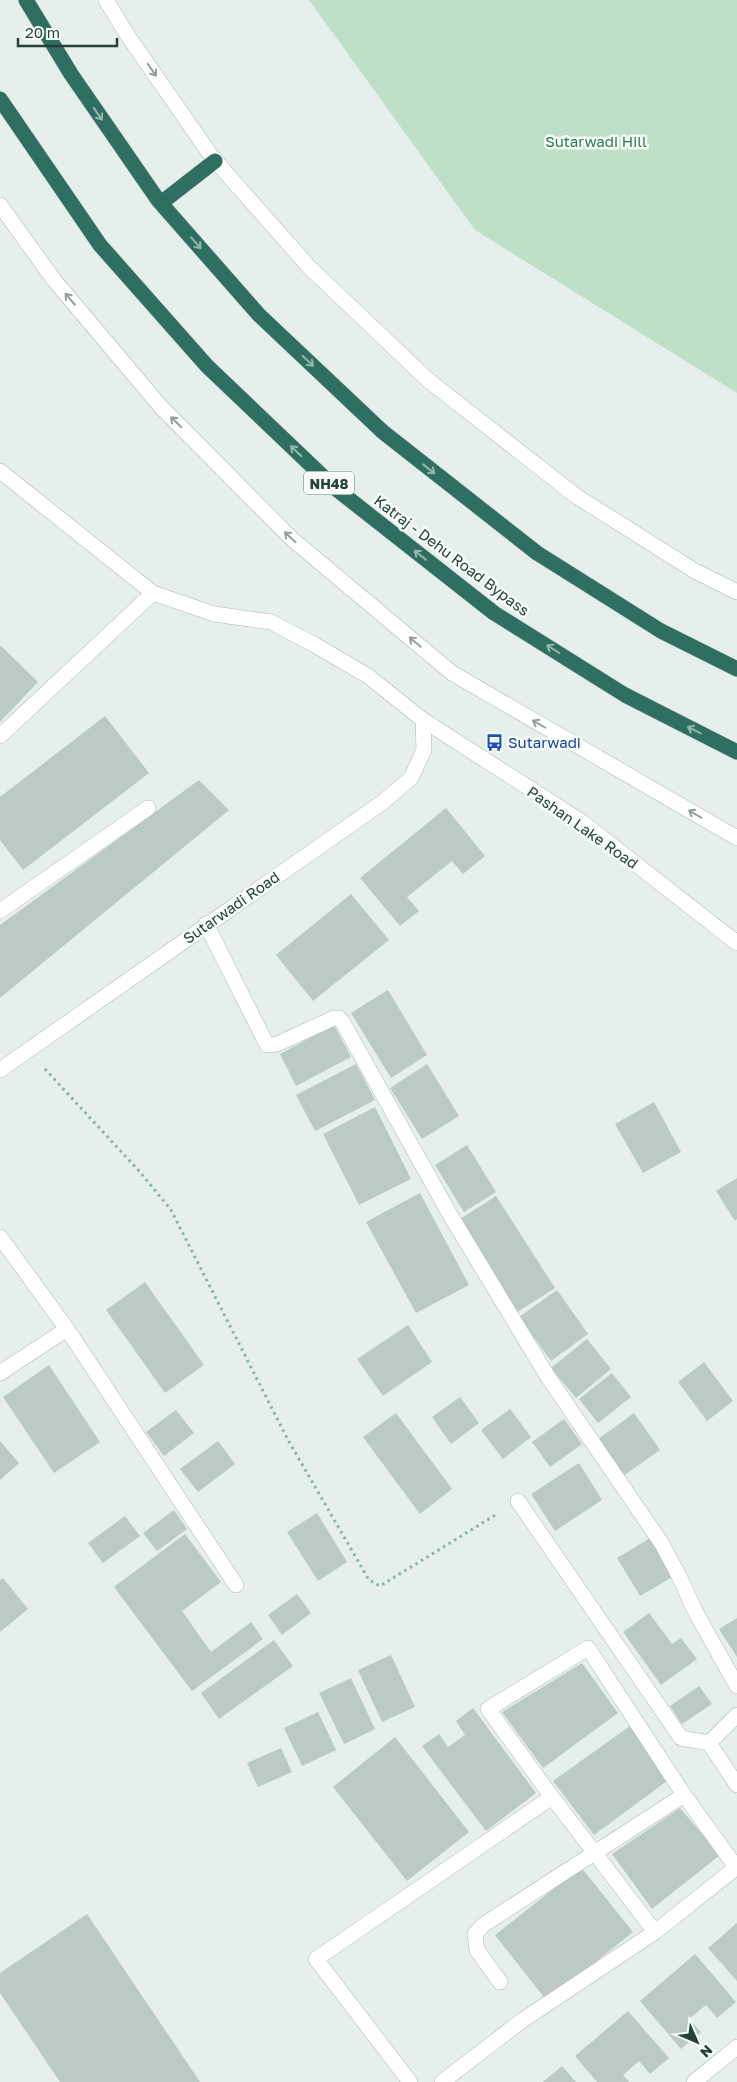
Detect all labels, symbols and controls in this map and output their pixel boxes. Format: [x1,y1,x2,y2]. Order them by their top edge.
scale bar [18,15,116,47]
text: 20 m [25,23,60,41]
one-way arrow [147,63,157,77]
one-way arrow [93,107,103,121]
park label: Sutarwadi Hill [545,132,647,150]
one-way arrow [191,237,202,250]
one-way arrow [64,292,75,305]
one-way arrow [302,355,314,367]
one-way arrow [170,416,182,428]
one-way arrow [289,445,302,457]
one-way arrow [423,463,436,474]
road number: NH48 [304,472,354,494]
street label: Katraj - Dehu Road Bypass [371,491,533,619]
one-way arrow [284,531,297,543]
one-way arrow [414,550,427,561]
one-way arrow [408,636,421,647]
one-way arrow [546,644,560,654]
one-way arrow [532,718,546,728]
one-way arrow [686,725,701,735]
bus stop icon: Sutarwadi [484,732,504,752]
place label: Sutarwadi [508,733,581,751]
street label: Pashan Lake Road [524,782,642,872]
one-way arrow [688,808,702,818]
street label: Sutarwadi Road [179,867,283,947]
north arrow [672,2017,722,2067]
text: N [697,2042,716,2061]

